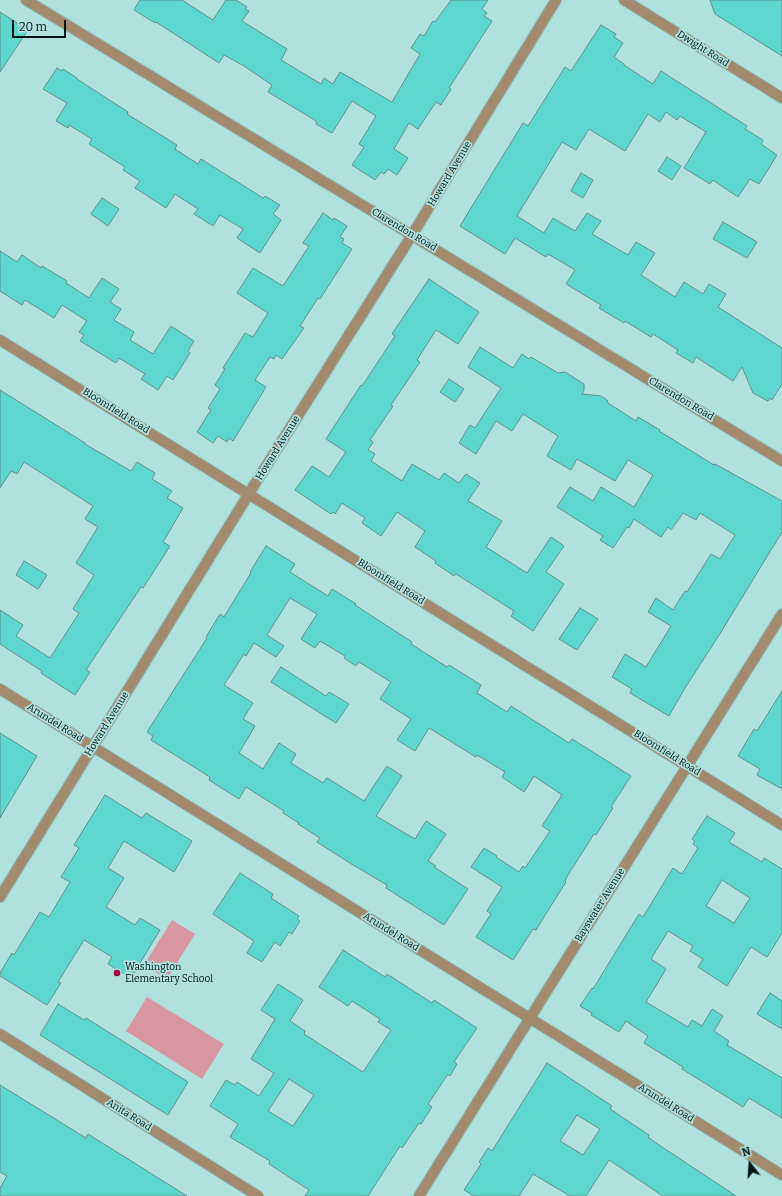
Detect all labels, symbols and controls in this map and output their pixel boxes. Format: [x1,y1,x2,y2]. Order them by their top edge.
scale bar [14,12,68,38]
text: 20 m [19,20,47,34]
street label: Dwight Road [675,28,731,70]
street label: Howard Avenue [426,139,474,209]
street label: Clarendon Road [369,206,439,254]
street label: Clarendon Road [646,375,716,423]
street label: Bloomfield Road [80,386,152,436]
street label: Howard Avenue [253,413,303,483]
street label: Bloomfield Road [355,557,427,607]
street label: Howard Avenue [82,689,132,759]
street label: Arundel Road [25,701,85,745]
street label: Bloomfield Road [631,728,703,778]
street label: Bayswater Avenue [572,866,628,944]
street label: Arundel Road [361,910,421,954]
place label: Washington Elementary School [125,961,213,984]
marker: Washington Elementary School [112,968,122,978]
street label: Arundel Road [636,1081,696,1125]
street label: Anita Road [104,1096,154,1134]
north arrow [730,1144,770,1184]
text: N [740,1145,752,1160]

